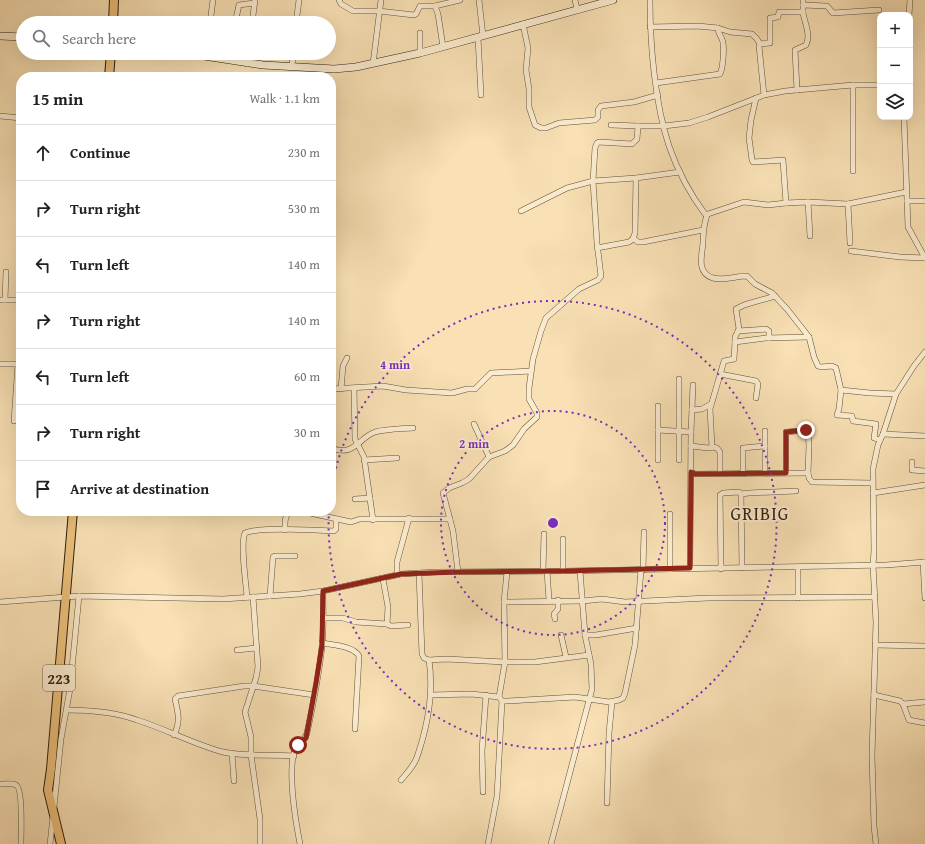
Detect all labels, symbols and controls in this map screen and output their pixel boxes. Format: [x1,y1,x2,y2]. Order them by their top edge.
map controls [877,12,913,120]
button: + [877,12,913,48]
search box [16,16,336,60]
icon: search [30,27,52,49]
text: Search here [62,28,136,49]
button: − [877,48,913,84]
button: layers [877,84,913,120]
text: 15 min [32,86,83,111]
text: Walk · 1.1 km [249,89,320,108]
icon: ahead [32,142,54,164]
text: Continue [70,142,131,163]
text: 230 m [288,143,320,162]
icon: right [32,198,54,220]
text: Turn right [70,198,141,219]
text: 530 m [288,199,320,218]
icon: left [32,254,54,276]
text: Turn left [70,254,129,275]
text: 140 m [288,255,320,274]
icon: right [32,310,54,332]
text: Turn right [70,310,141,331]
text: 140 m [288,311,320,330]
text: 4 min [380,356,410,373]
icon: left [32,366,54,388]
text: Turn left [70,366,129,387]
text: 60 m [294,367,320,386]
route end [797,421,815,439]
icon: right [32,422,54,444]
text: Turn right [70,422,141,443]
text: 30 m [294,423,320,442]
text: 2 min [459,435,489,452]
icon: arrive [32,478,54,500]
text: Arrive at destination [70,478,209,499]
district label: GRIBIG [731,500,789,527]
centre of rings [546,516,560,530]
road number: 223 [43,665,75,691]
route start [289,736,307,754]

